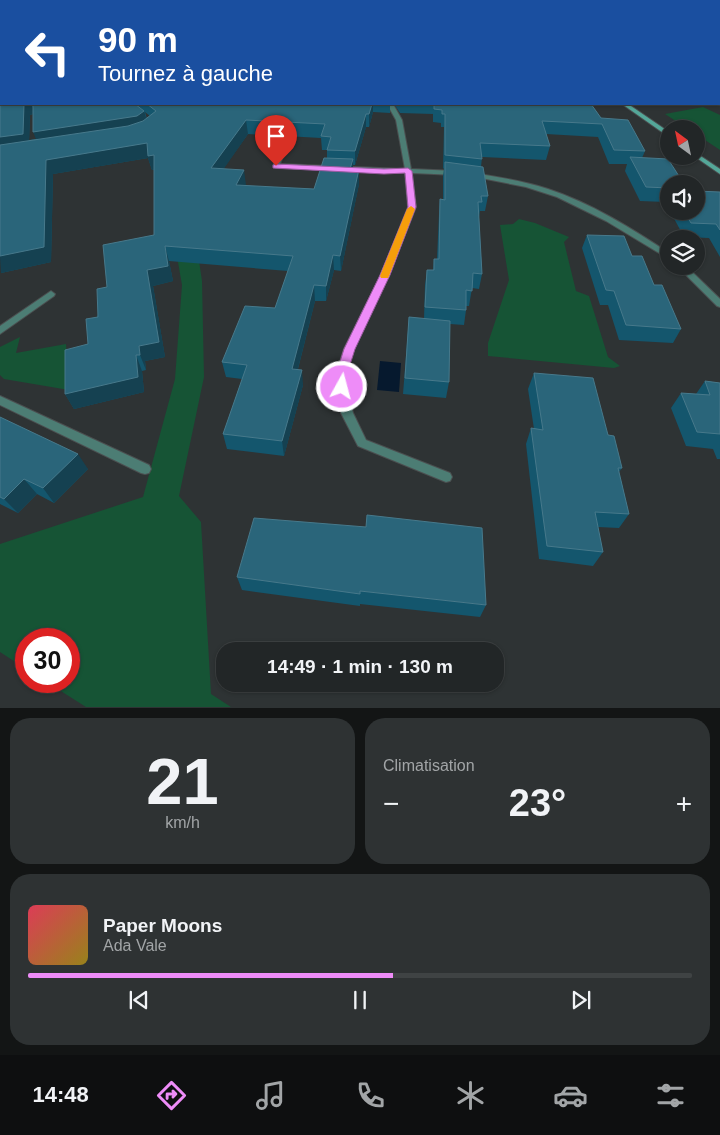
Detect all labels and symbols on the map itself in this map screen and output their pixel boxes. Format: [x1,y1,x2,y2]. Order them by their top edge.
pin [255,115,297,166]
north arrow [660,120,705,165]
position arrow [315,360,367,412]
speed limit sign: 30 [15,628,80,693]

